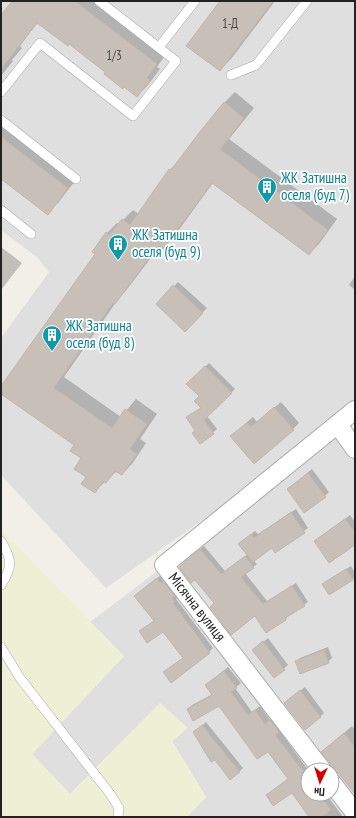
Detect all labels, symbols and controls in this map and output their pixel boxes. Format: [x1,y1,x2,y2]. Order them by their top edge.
house number: 1-Д [222,15,238,32]
house number: 1/3 [106,47,122,64]
place label: ЖК Затишна оселя (буд 7) [280,168,349,204]
building icon: ЖК Затишна оселя (буд 7) [256,176,278,204]
place label: ЖК Затишна оселя (буд 9) [131,225,200,261]
building icon: ЖК Затишна оселя (буд 9) [107,233,129,261]
place label: ЖК Затишна оселя (буд 8) [65,316,134,352]
building icon: ЖК Затишна оселя (буд 8) [41,324,63,352]
street label: Місячна вулиця [165,568,230,645]
north arrow [300,762,340,802]
text: Пн [313,785,325,799]

